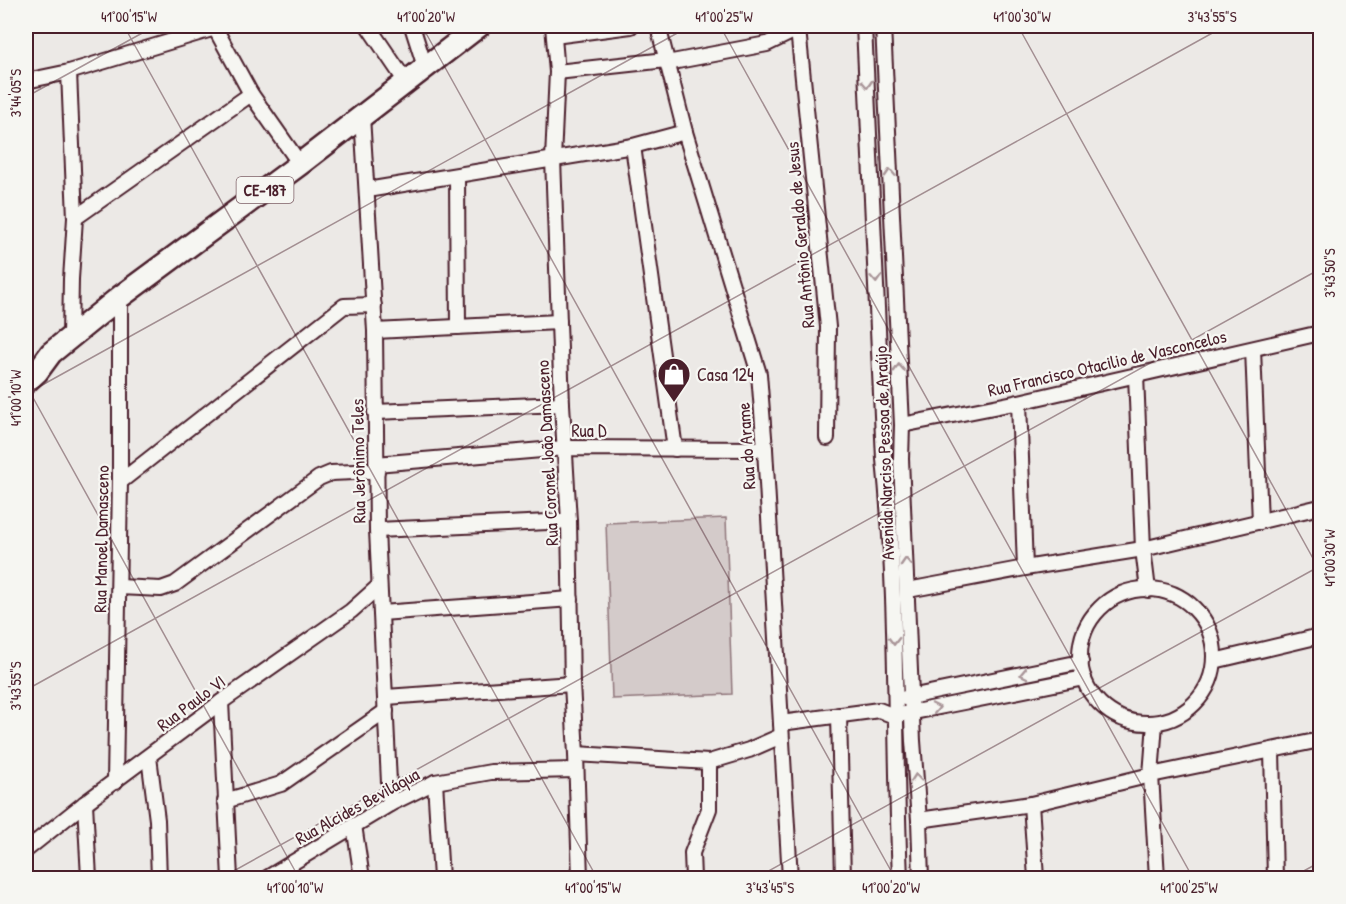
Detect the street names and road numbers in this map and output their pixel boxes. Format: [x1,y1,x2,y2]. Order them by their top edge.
street label: Rua Antônio Geraldo de Jesus [779,141,821,329]
road number: CE-187 [236,177,294,203]
street label: Rua Francisco Otacilio de Vasconcelos [985,323,1229,403]
street label: Avenida Narciso Pessoa de Araújo [868,345,900,561]
street label: Rua Coronel João Damasceno [530,360,564,546]
street label: Rua Jerônimo Teles [344,398,372,524]
street label: Rua do Arame [730,402,762,490]
street label: Rua D [571,418,607,443]
street label: Rua Manoel Damasceno [87,465,115,613]
street label: Rua Paulo VI [152,669,230,737]
street label: Rua Alcides Beviláqua [290,762,424,850]

